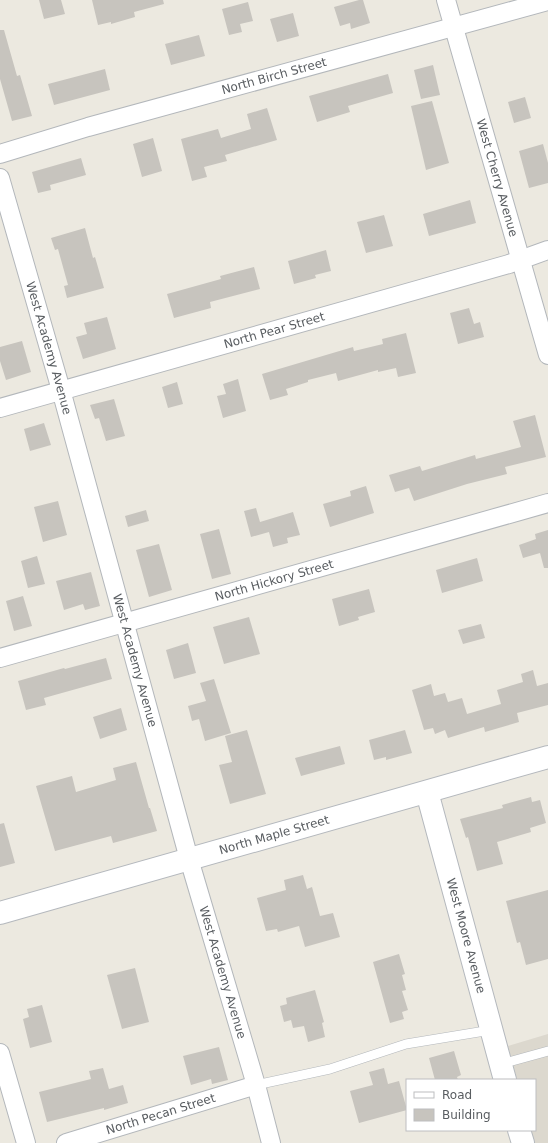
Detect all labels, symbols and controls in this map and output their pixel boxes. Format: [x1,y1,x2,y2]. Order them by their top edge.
street label: North Birch Street [220,55,328,97]
street label: West Cherry Avenue [474,117,521,238]
street label: West Academy Avenue [23,280,74,416]
street label: North Pear Street [222,309,327,351]
street label: North Hickory Street [213,557,335,604]
street label: West Academy Avenue [110,592,160,729]
street label: North Maple Street [217,813,331,857]
street label: West Moore Avenue [444,877,488,995]
street label: West Academy Avenue [196,904,249,1040]
legend [406,1079,536,1131]
text: Road [442,1088,472,1102]
street label: North Pecan Street [104,1091,217,1137]
text: Building [442,1108,491,1122]

